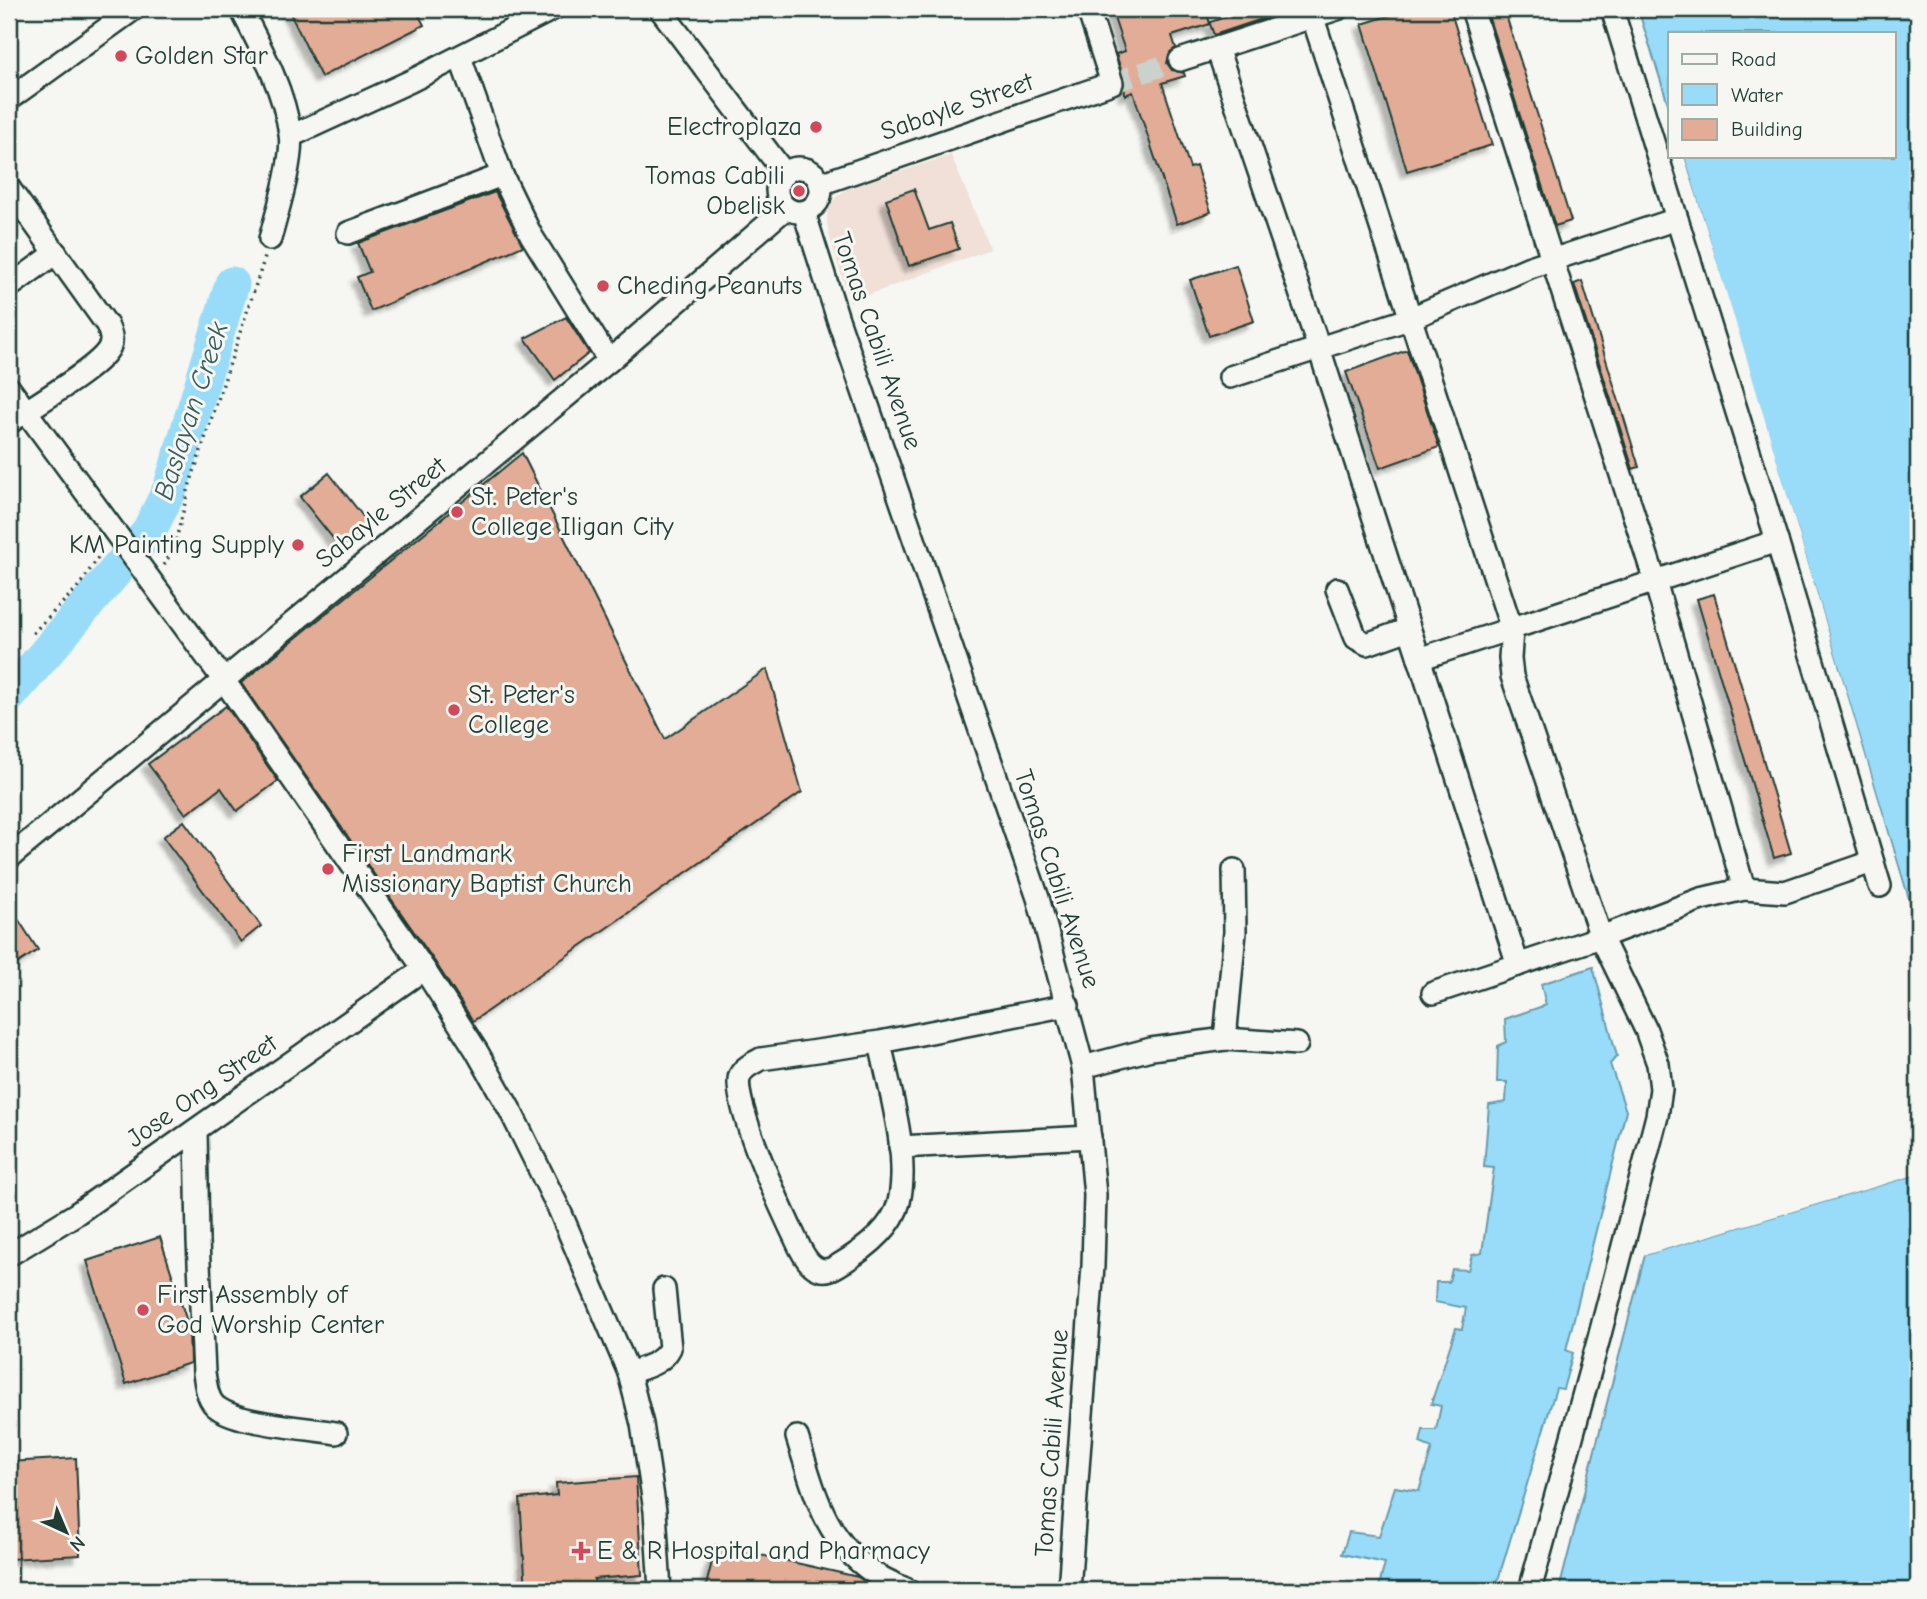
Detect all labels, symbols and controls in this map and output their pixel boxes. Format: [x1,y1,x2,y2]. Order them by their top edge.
legend [1668,32,1896,158]
place label: Golden Star [135,41,268,71]
text: Road [1731,47,1776,71]
marker: Golden Star [113,48,129,64]
street label: Sabayle Street [877,66,1039,147]
text: Water [1731,83,1784,107]
place label: Electroplaza [667,112,802,142]
text: Building [1731,117,1803,141]
marker: Electroplaza [808,119,824,135]
place label: Tomas Cabili Obelisk [645,161,785,221]
marker: Tomas Cabili Obelisk [791,183,807,199]
street label: Tomas Cabili Avenue [826,228,928,454]
place label: Cheding Peanuts [617,271,802,301]
marker: Cheding Peanuts [595,278,611,294]
water label: Baslayan Creek [147,318,235,504]
street label: Sabayle Street [310,450,454,575]
place label: St. Peter's College Iligan City [471,482,674,542]
marker: St. Peter's College Iligan City [449,504,465,520]
place label: KM Painting Supply [69,530,284,560]
marker: KM Painting Supply [290,537,306,553]
place label: St. Peter's College [468,680,575,740]
marker: St. Peter's College [446,702,462,718]
street label: Tomas Cabili Avenue [1008,766,1106,992]
place label: First Landmark Missionary Baptist Church [342,839,632,899]
marker: First Landmark Missionary Baptist Church [320,861,336,877]
street label: Jose Ong Street [121,1027,284,1154]
place label: First Assembly of God Worship Center [157,1280,385,1340]
marker: First Assembly of God Worship Center [135,1302,151,1318]
street label: Tomas Cabili Avenue [1029,1328,1075,1558]
north arrow [32,1498,102,1568]
text: N [65,1531,89,1556]
place label: E & R Hospital and Pharmacy [597,1536,930,1566]
marker: E & R Hospital and Pharmacy [571,1541,591,1561]

